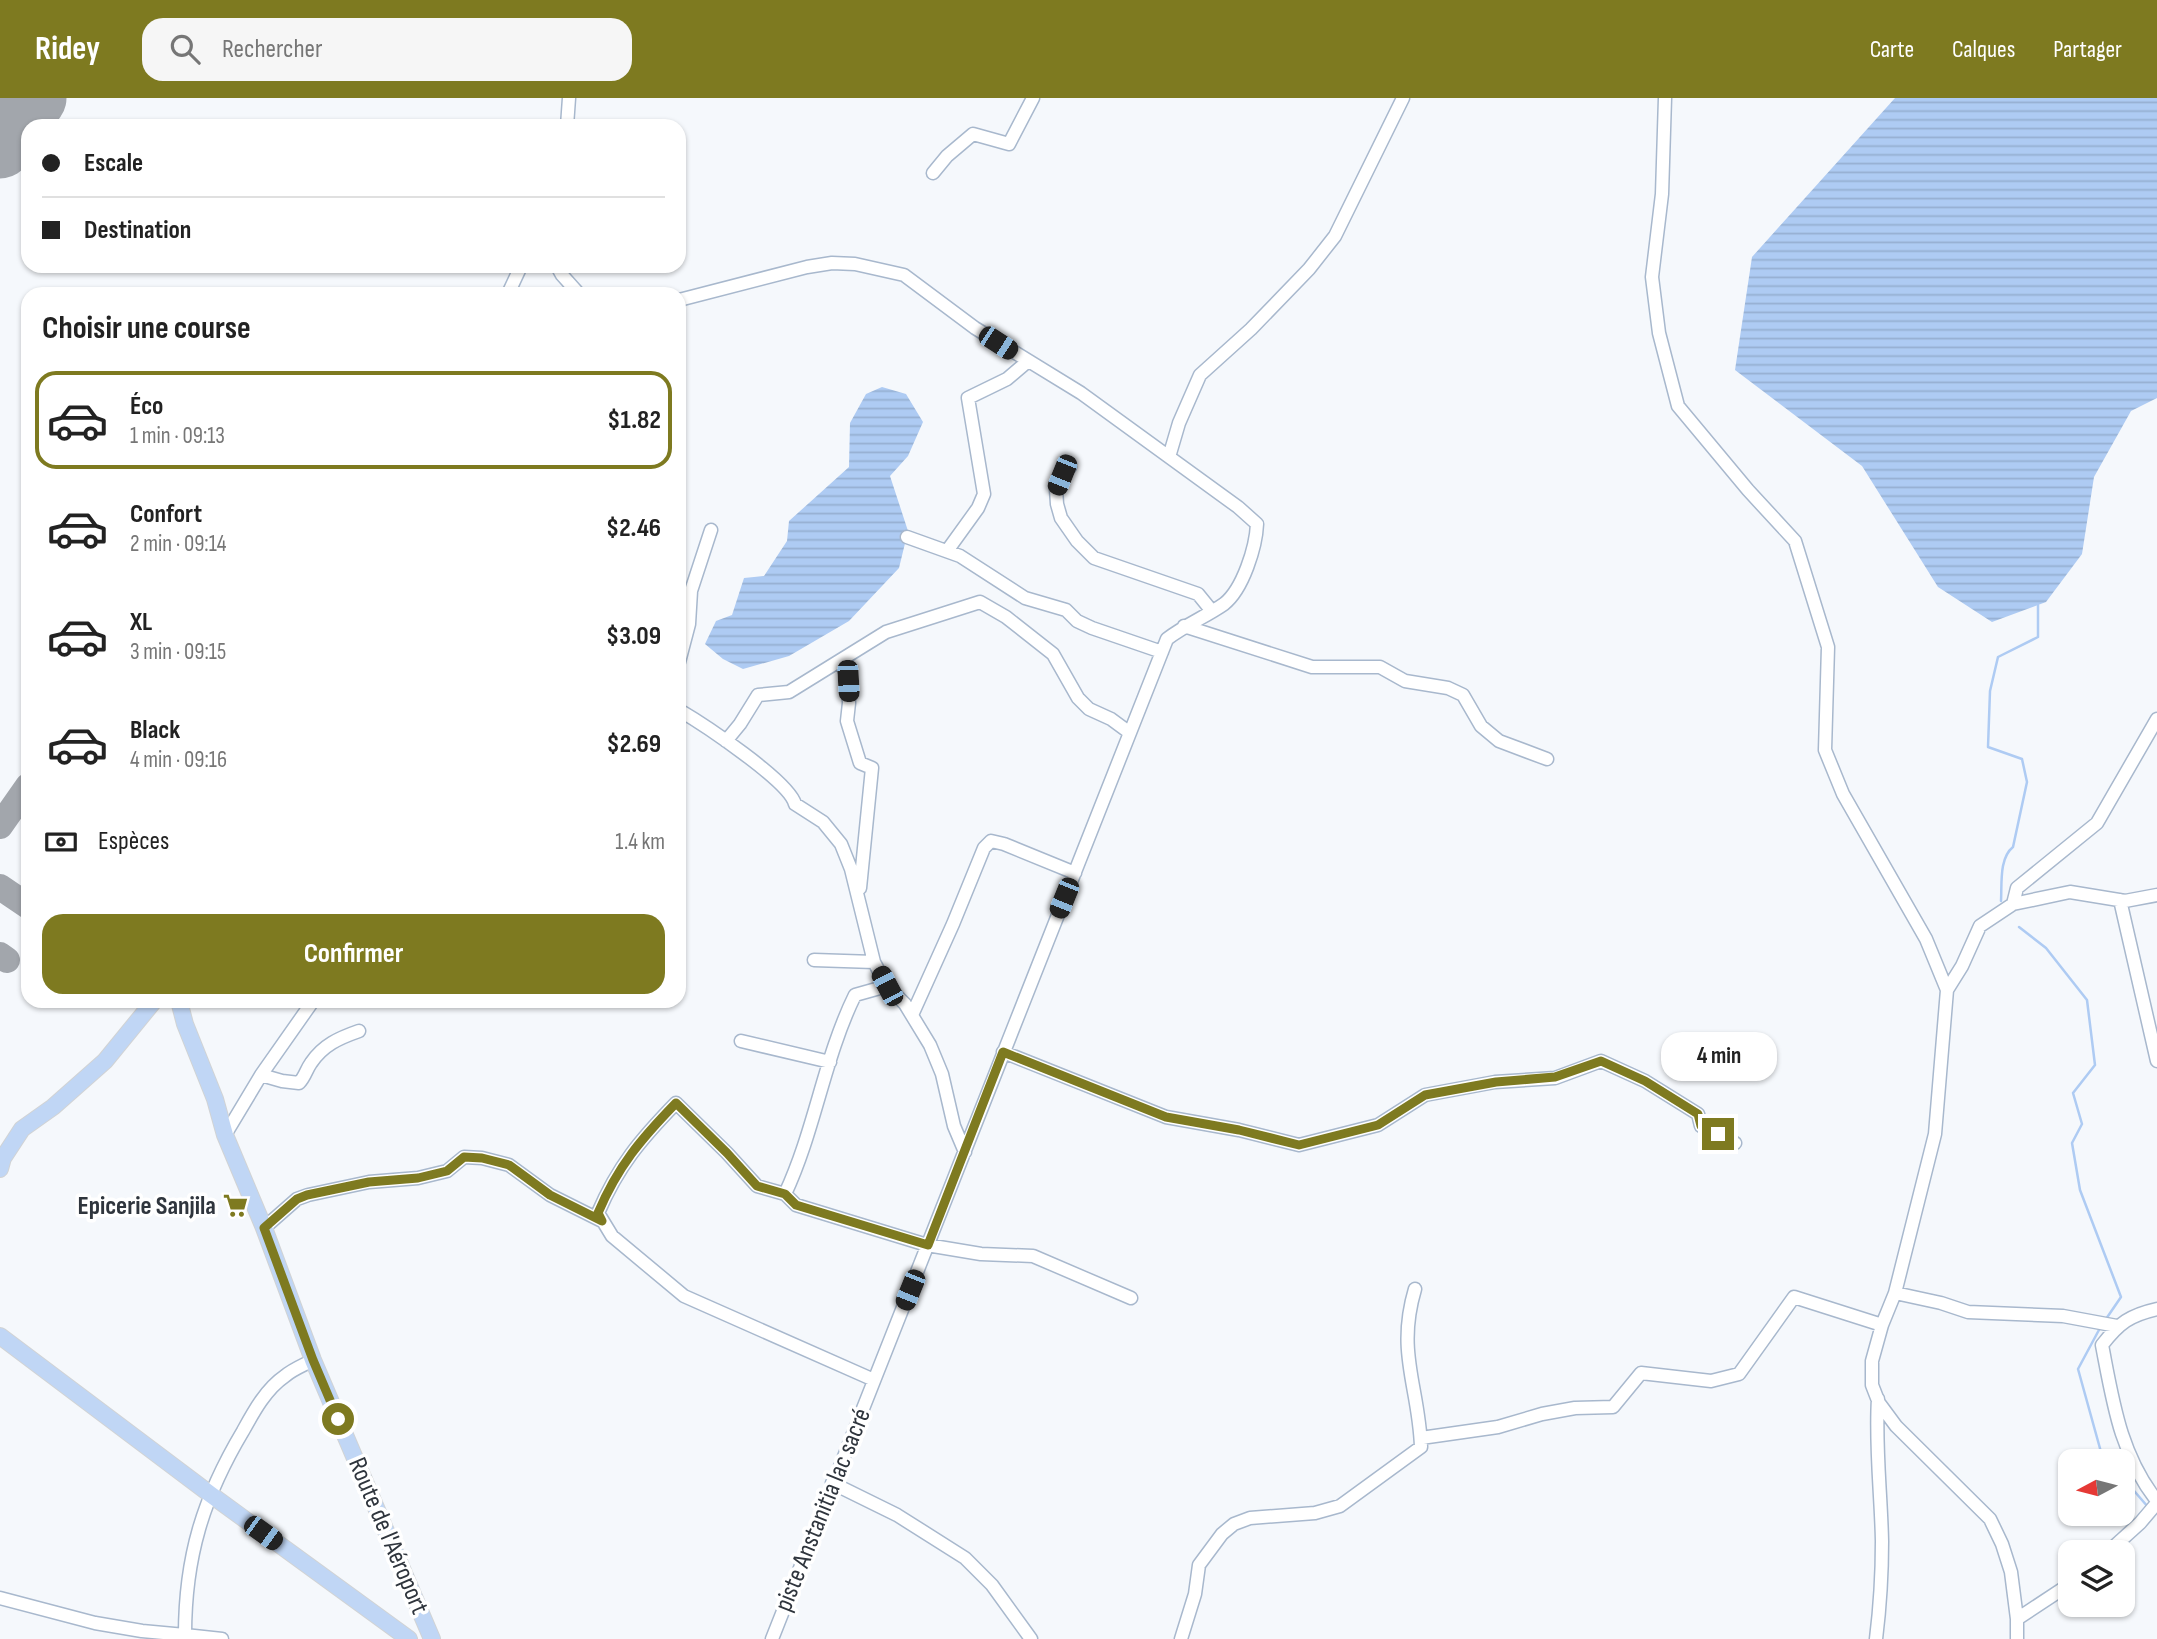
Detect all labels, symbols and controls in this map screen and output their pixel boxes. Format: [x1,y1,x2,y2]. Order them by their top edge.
search box [142,18,632,81]
text: Ridey [35,29,100,69]
icon: search [166,30,204,68]
text: Rechercher [222,34,323,65]
text: Carte [1870,35,1914,64]
text: Calques [1952,35,2015,64]
text: Partager [2053,35,2122,64]
text: Escale [84,148,143,179]
text: Destination [84,215,191,246]
text: Choisir une course [42,309,251,348]
car [975,323,1022,363]
icon: car [46,389,109,452]
text: Éco [130,391,163,422]
text: $1.82 [607,405,661,436]
text: 1 min · 09:13 [130,422,225,450]
car [1045,452,1080,498]
icon: car [46,497,109,560]
text: Confort [130,499,202,530]
text: $2.46 [606,513,661,544]
text: 2 min · 09:14 [130,530,226,558]
icon: car [46,605,109,668]
text: XL [130,607,152,638]
text: $3.09 [606,621,661,652]
text: 3 min · 09:15 [130,638,226,666]
car [837,659,860,703]
icon: car [46,713,109,776]
text: Black [130,715,180,746]
text: $2.69 [606,729,661,760]
text: 4 min · 09:16 [130,746,227,774]
icon: cash [42,823,80,861]
text: Espèces [98,826,169,857]
text: 1.4 km [615,828,665,856]
car [1047,875,1082,921]
button: Confirmer [42,914,665,994]
car [868,963,907,1009]
callout: 4 min [1660,1032,1776,1082]
text: 4 min [1697,1042,1741,1070]
route end [1702,1118,1734,1150]
place label: Epicerie Sanjila [77,1191,216,1222]
supermarket icon: Epicerie Sanjila [222,1192,250,1220]
car [893,1267,928,1313]
route start [322,1403,354,1435]
street label: piste Anstanitia lac sacré [768,1404,878,1616]
north arrow [2058,1449,2135,1526]
map controls [2058,1449,2135,1617]
street label: Route de l'Aéroport [341,1453,435,1619]
car [240,1512,287,1554]
button: layers [2058,1540,2135,1617]

